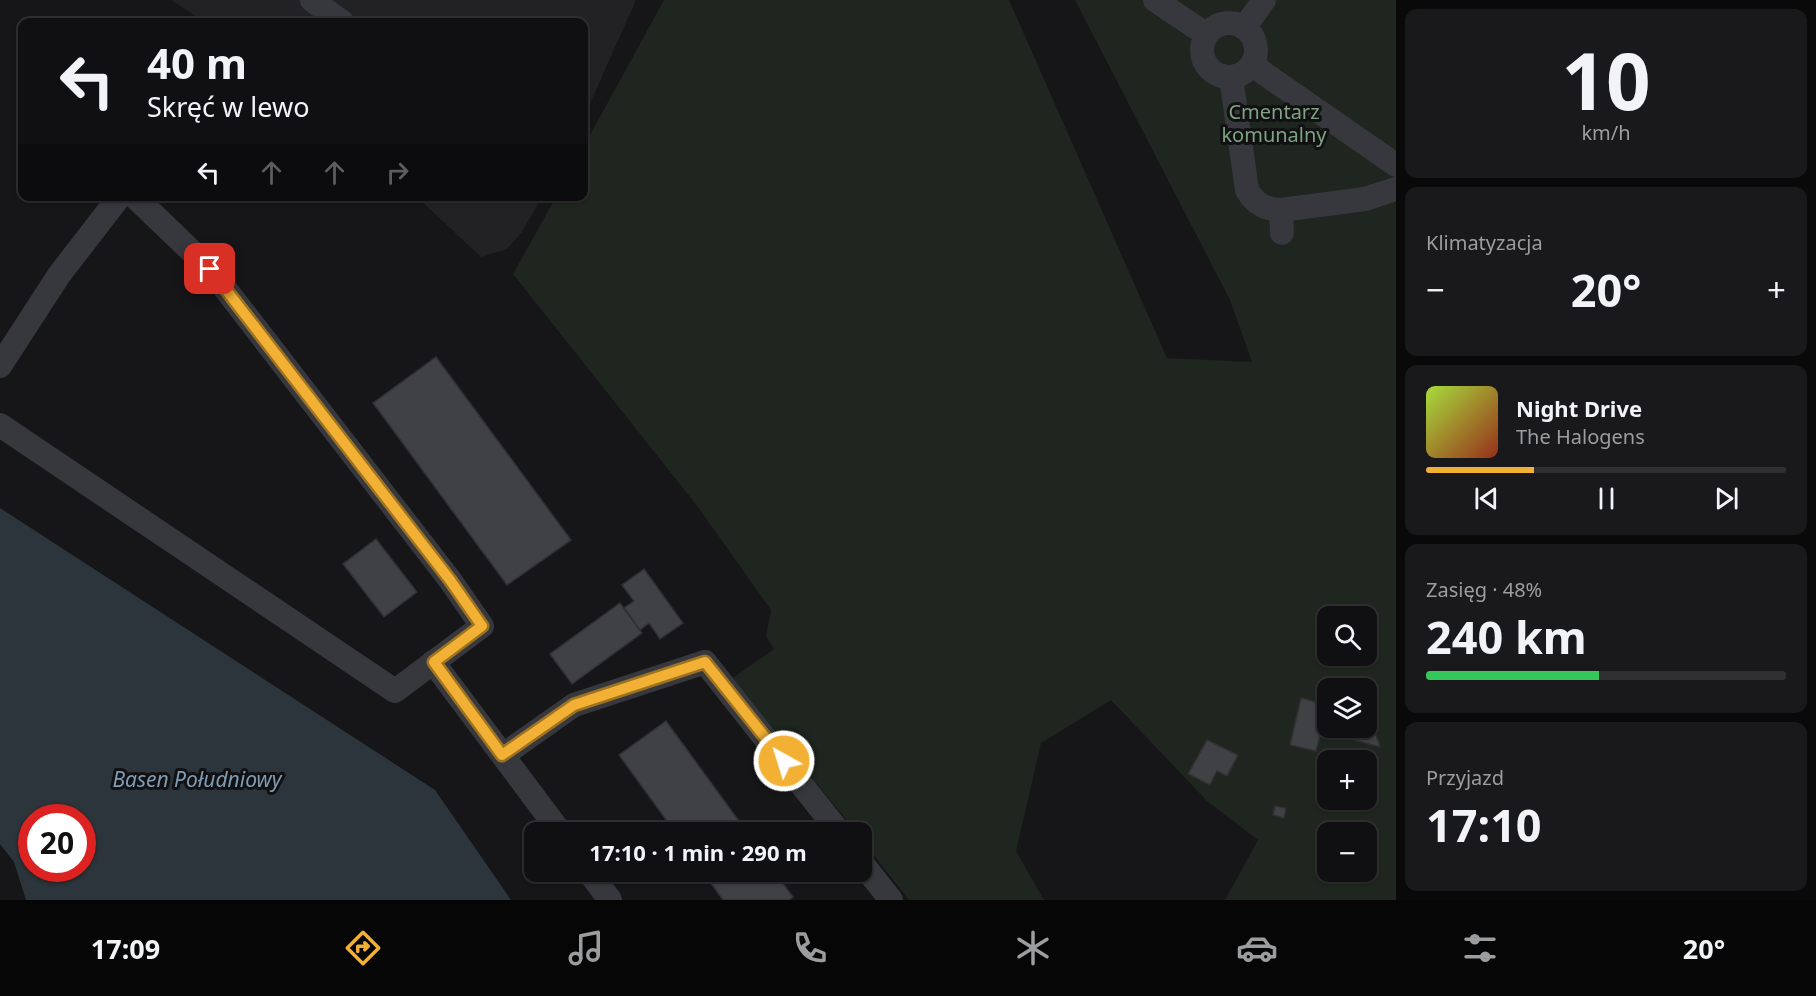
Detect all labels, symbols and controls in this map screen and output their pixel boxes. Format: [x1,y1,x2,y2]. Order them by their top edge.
text: 10 [1561,27,1651,133]
text: 40 m [147,34,247,91]
icon: left [48,42,126,120]
text: Skręć w lewo [147,88,310,125]
park label: Cmentarz komunalny [1221,98,1327,148]
text: km/h [1581,119,1631,146]
icon: left [192,156,225,189]
icon: ahead [255,156,288,189]
icon: ahead [318,156,351,189]
icon: right [381,156,414,189]
text: Klimatyzacja [1426,229,1543,256]
pin [184,243,235,294]
icon: arrive [193,252,226,285]
text: 20° [1571,259,1641,320]
text: − [1426,267,1445,312]
text: + [1767,267,1786,312]
text: Night Drive [1516,393,1642,423]
text: The Halogens [1516,423,1645,450]
icon: previous [1470,482,1503,515]
icon: pause [1590,482,1623,515]
icon: next [1710,482,1743,515]
text: Zasięg · 48% [1426,576,1542,603]
map controls [1317,606,1377,882]
button: search [1317,606,1377,666]
text: 240 km [1426,606,1587,667]
button: layers [1317,678,1377,738]
position arrow [752,729,816,793]
button: + [1317,750,1377,810]
text: Przyjazd [1426,764,1504,791]
water label: Basen Południowy [112,765,283,793]
text: 17:10 [1426,794,1542,855]
speed limit sign: 20 [18,804,96,882]
button: − [1317,822,1377,882]
text: 17:10 · 1 min · 290 m [589,837,807,867]
icon: directions [342,927,384,969]
icon: music [565,927,607,969]
icon: phone [789,927,831,969]
icon: climate [1012,927,1054,969]
icon: car [1236,927,1278,969]
icon: filters [1459,927,1501,969]
text: 17:09 [91,930,160,967]
text: 20° [1683,930,1725,967]

